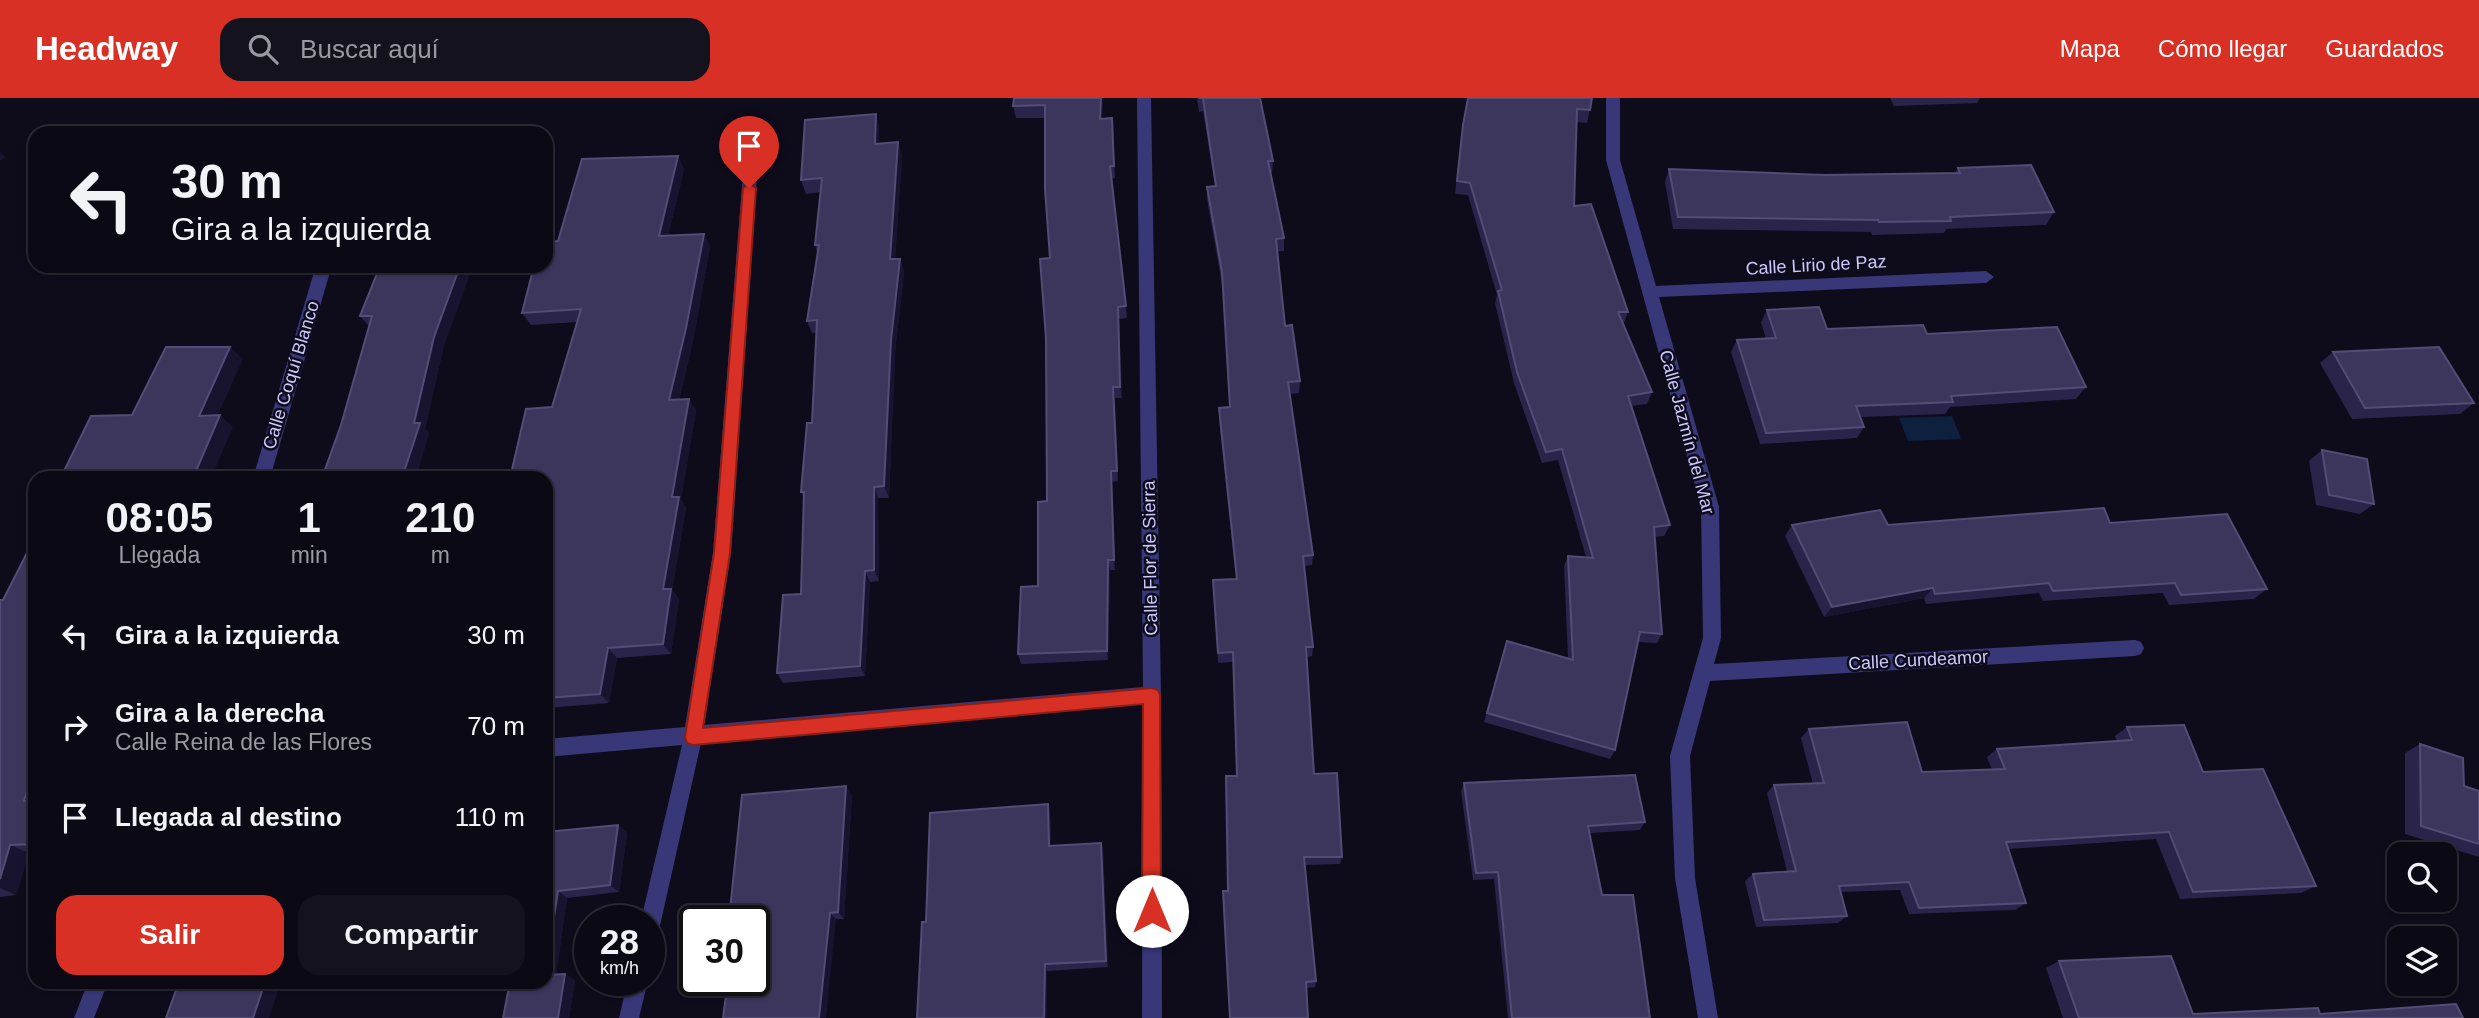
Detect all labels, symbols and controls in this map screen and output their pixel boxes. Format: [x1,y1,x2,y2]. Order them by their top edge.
search box [220,18,710,81]
text: Headway [35,30,178,67]
icon: search [244,30,282,68]
text: Buscar aquí [300,34,439,64]
text: Mapa [2060,35,2120,62]
text: Cómo llegar [2158,35,2287,62]
text: Guardados [2325,35,2444,62]
pin [719,116,779,188]
icon: arrive [730,127,768,165]
icon: left [56,154,147,245]
text: 30 m [171,154,283,208]
text: Gira a la izquierda [171,211,431,247]
street label: Calle Lirio de Paz [1745,251,1887,279]
street label: Calle Coquí Blanco [259,298,323,452]
street label: Calle Jazmín del Mar [1655,348,1719,516]
street label: Calle Flor de Sierra [1139,479,1161,636]
text: 08:05 [106,494,213,541]
text: 1 [297,494,321,541]
text: 210 [405,494,475,541]
text: Llegada [118,542,200,568]
text: min [291,542,328,568]
text: m [431,542,450,568]
icon: left [56,617,94,655]
text: Gira a la izquierda [115,620,339,650]
text: 30 m [467,620,525,650]
street label: Calle Cundeamor [1848,646,1988,674]
text: Gira a la derecha [115,698,325,728]
icon: right [56,708,94,746]
text: 70 m [467,711,525,741]
text: Calle Reina de las Flores [115,729,372,755]
icon: arrive [56,799,94,837]
text: Llegada al destino [115,802,342,832]
text: 110 m [455,802,525,832]
map controls [2387,842,2457,996]
button: search [2387,842,2457,912]
position arrow [1115,874,1189,948]
button: Salir [56,895,284,975]
button: Compartir [298,895,525,975]
speed limit sign: 30 [679,905,770,996]
text: 28 [600,922,639,961]
button: layers [2387,926,2457,996]
text: km/h [600,958,639,978]

